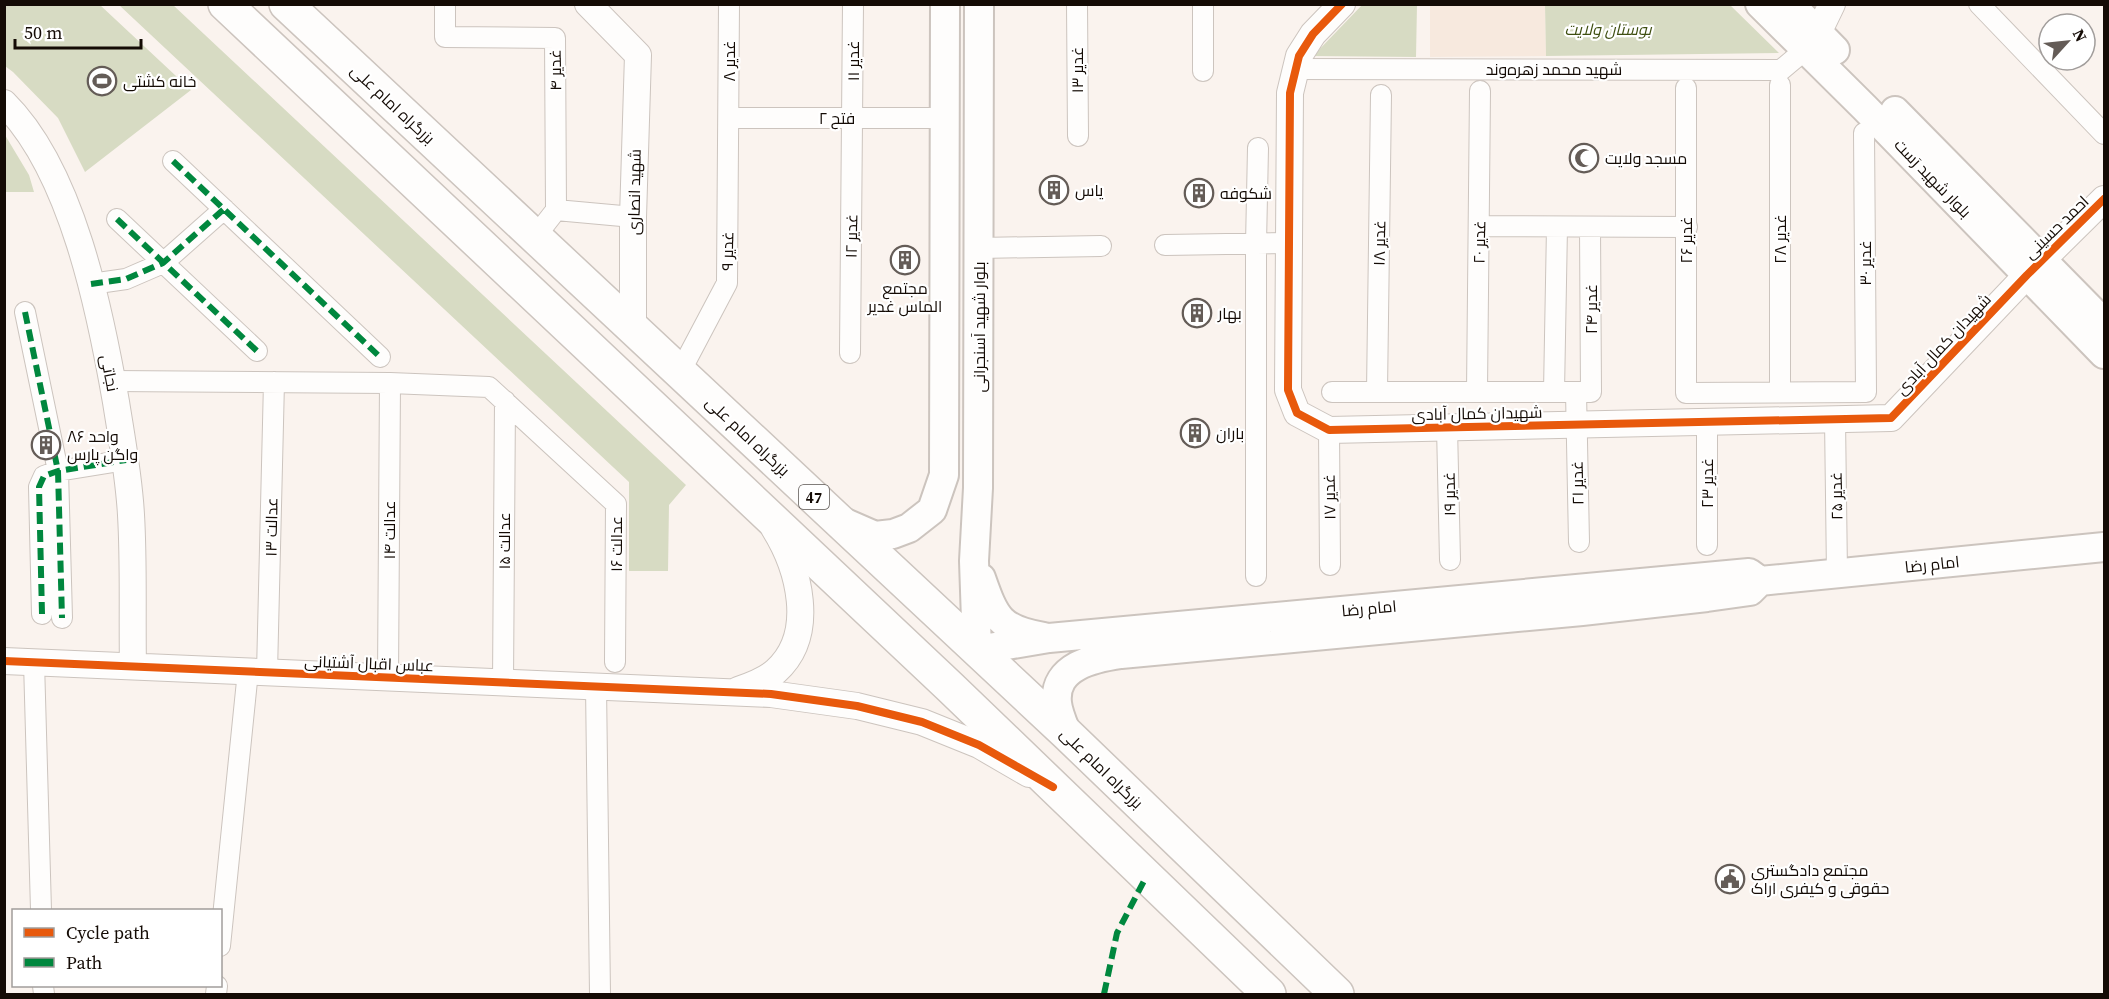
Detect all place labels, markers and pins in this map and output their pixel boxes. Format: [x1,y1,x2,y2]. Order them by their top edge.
sports icon: خانه کشتی [86,65,118,97]
place label: خانه کشتی [123,70,196,92]
mosque icon: مسجد ولایت [1568,142,1600,174]
place label: مسجد ولایت [1605,147,1687,169]
building icon: یاس [1038,174,1070,206]
building icon: شکوفه [1183,177,1215,209]
place label: یاس [1075,179,1104,201]
place label: شکوفه [1220,182,1272,204]
building icon: مجتمع الماس غدیر [889,244,921,276]
place label: مجتمع الماس غدیر [867,277,942,317]
building icon: بهار [1181,297,1213,329]
place label: بهار [1217,302,1242,324]
building icon: باران [1179,417,1211,449]
place label: باران [1216,422,1244,444]
place label: ۸۶ واحد واگن پارس [67,425,138,466]
building icon: ۸۶ واحد واگن پارس [30,429,62,461]
place label: مجتمع دادگستری حقوقی و کیفری اراک [1751,859,1889,899]
public building icon: مجتمع دادگستری حقوقی و کیفری اراک [1714,863,1746,895]

